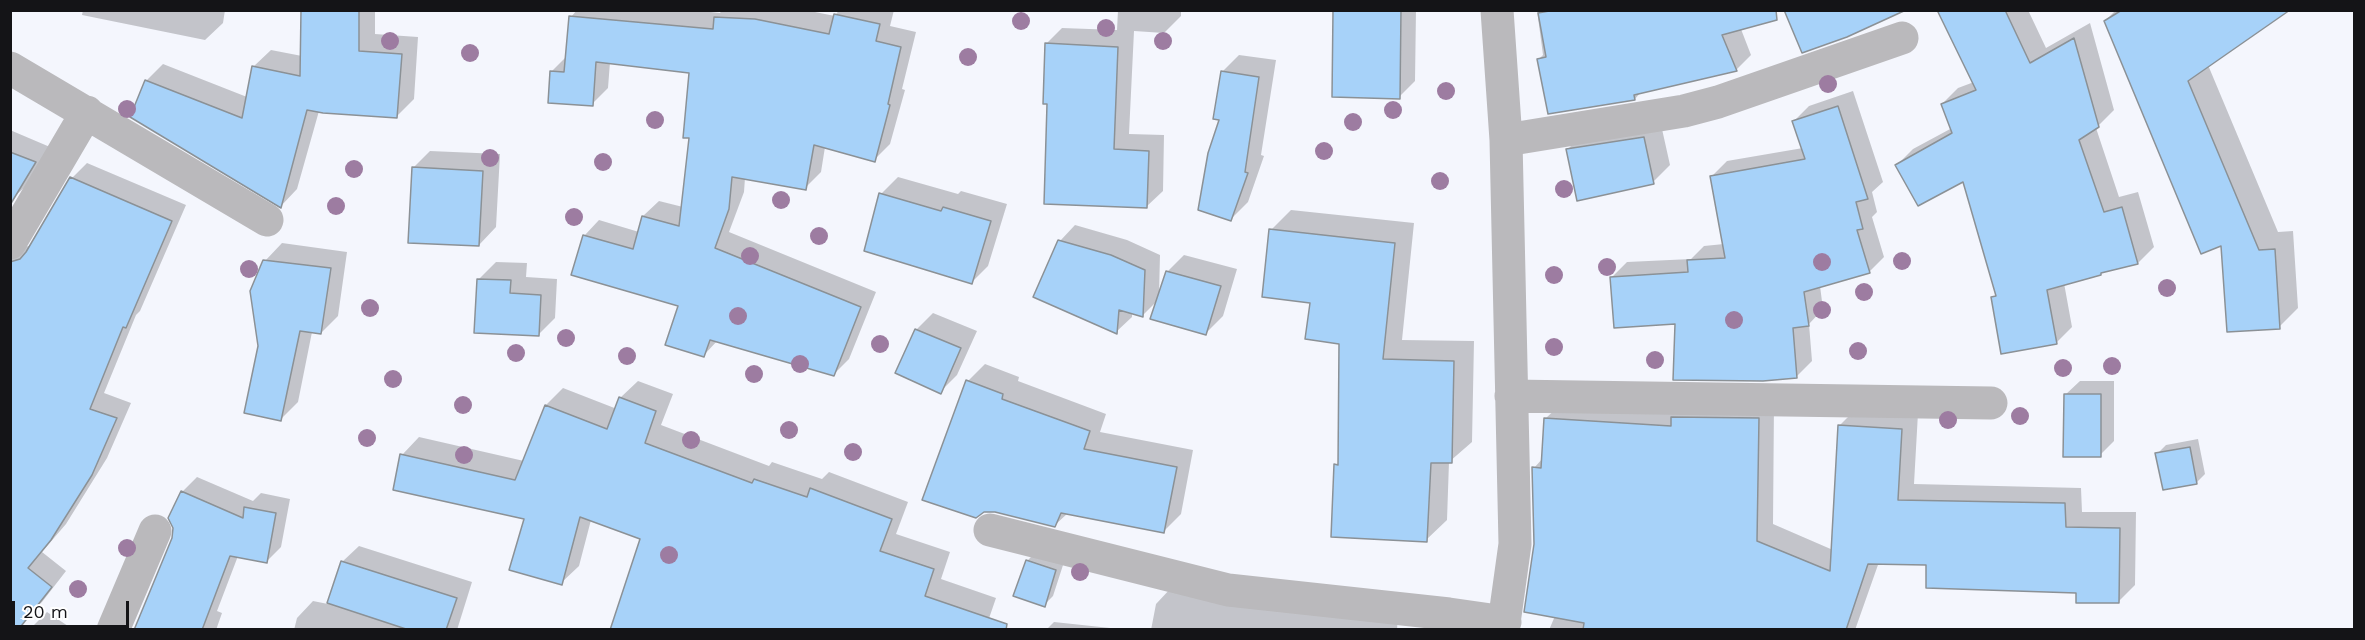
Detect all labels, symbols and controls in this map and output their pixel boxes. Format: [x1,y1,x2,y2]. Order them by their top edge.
scale bar [15,589,132,627]
text: 20 m [23,601,68,622]

